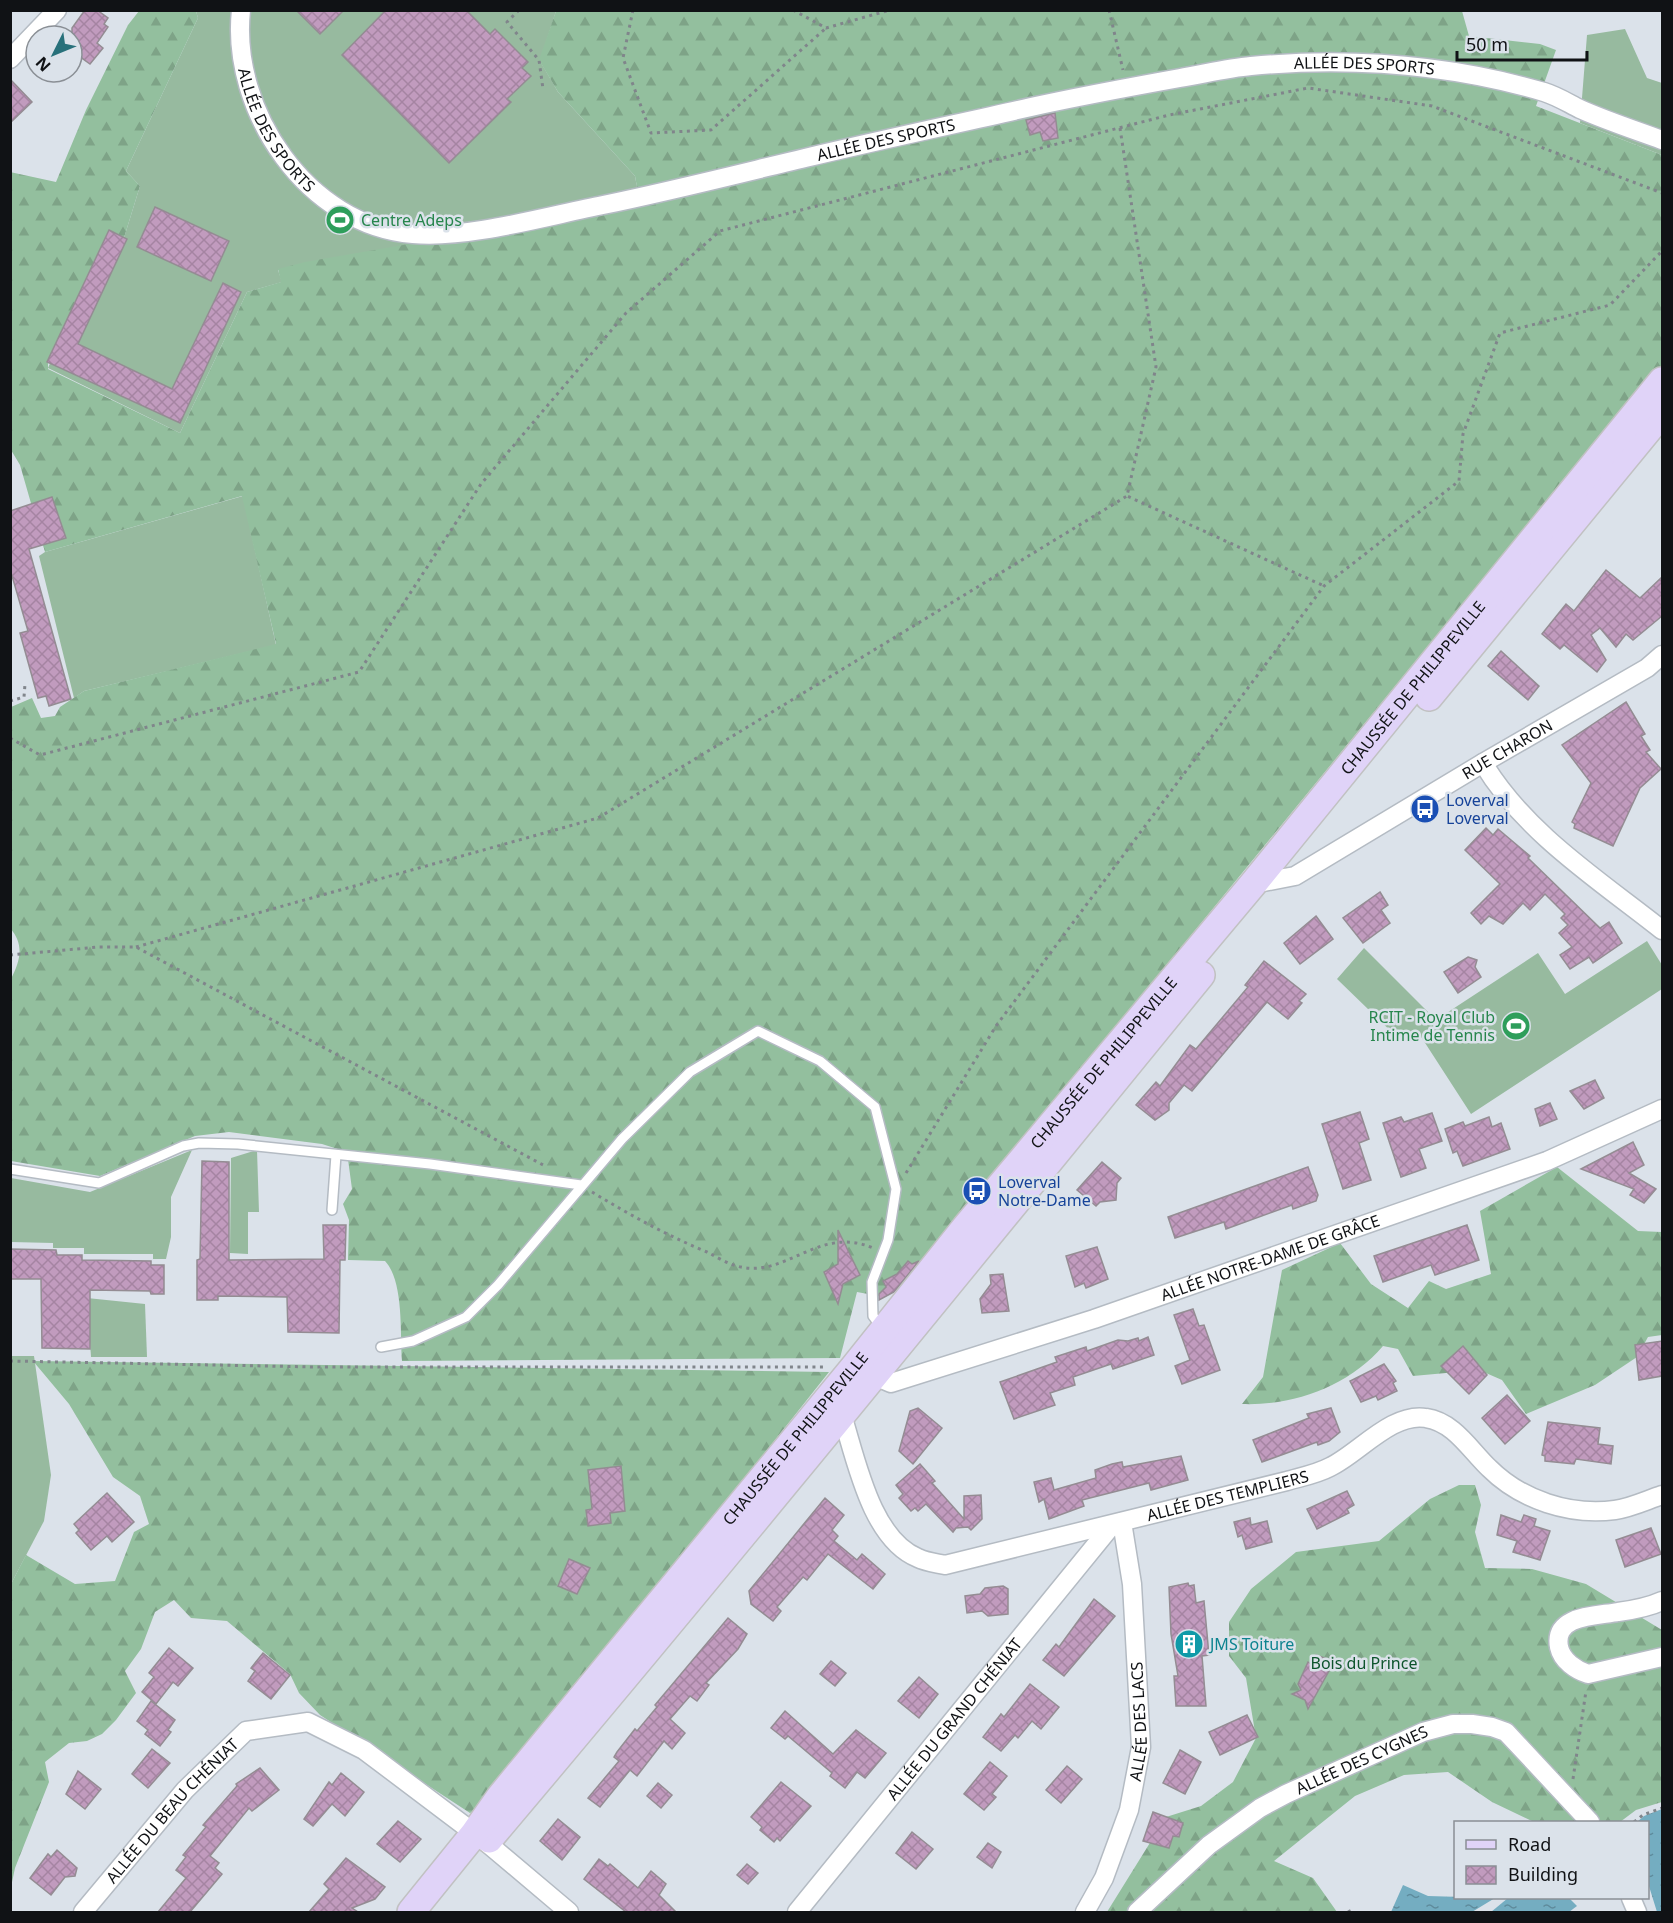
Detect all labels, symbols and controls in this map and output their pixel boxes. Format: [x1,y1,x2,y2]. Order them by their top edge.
north arrow [24,24,84,84]
scale bar [1457,24,1588,62]
text: 50 m [1466,32,1508,56]
street label: ALLÉE DES SPORTS [1293,51,1436,80]
text: N [31,52,56,76]
street label: ALLÉE DES SPORTS [233,66,320,197]
street label: ALLÉE DES SPORTS [815,113,957,166]
sports icon: Centre Adeps [324,204,356,236]
place label: Centre Adeps [361,209,462,231]
street label: CHAUSSÉE DE PHILIPPEVILLE [1335,596,1490,779]
street label: RUE CHARON [1458,714,1557,784]
place label: Loverval Loverval [1446,789,1509,829]
bus stop icon: Loverval Loverval [1409,793,1441,825]
street label: CHAUSSÉE DE PHILIPPEVILLE [1025,972,1182,1153]
place label: RCIT - Royal Club Intime de Tennis [1368,1006,1495,1046]
sports icon: RCIT - Royal Club Intime de Tennis [1500,1010,1532,1042]
place label: Loverval Notre-Dame [998,1171,1091,1211]
bus stop icon: Loverval Notre-Dame [961,1175,993,1207]
street label: ALLÉE NOTRE-DAME DE GRÂCE [1158,1209,1383,1306]
street label: CHAUSSÉE DE PHILIPPEVILLE [717,1347,873,1530]
street label: ALLÉE DES TEMPLIERS [1144,1465,1311,1526]
building icon: JMS Toiture [1173,1628,1205,1660]
street label: ALLÉE DU GRAND CHÉNIAT [882,1633,1027,1805]
place label: JMS Toiture [1208,1633,1294,1655]
park label: Bois du Prince [1311,1652,1417,1674]
street label: ALLÉE DES LACS [1124,1661,1152,1783]
street label: ALLÉE DES CYGNES [1292,1720,1432,1799]
street label: ALLÉE DU BEAU CHÉNIAT [101,1733,243,1888]
legend [1454,1821,1649,1899]
text: Road [1508,1832,1551,1856]
text: Building [1508,1862,1578,1886]

